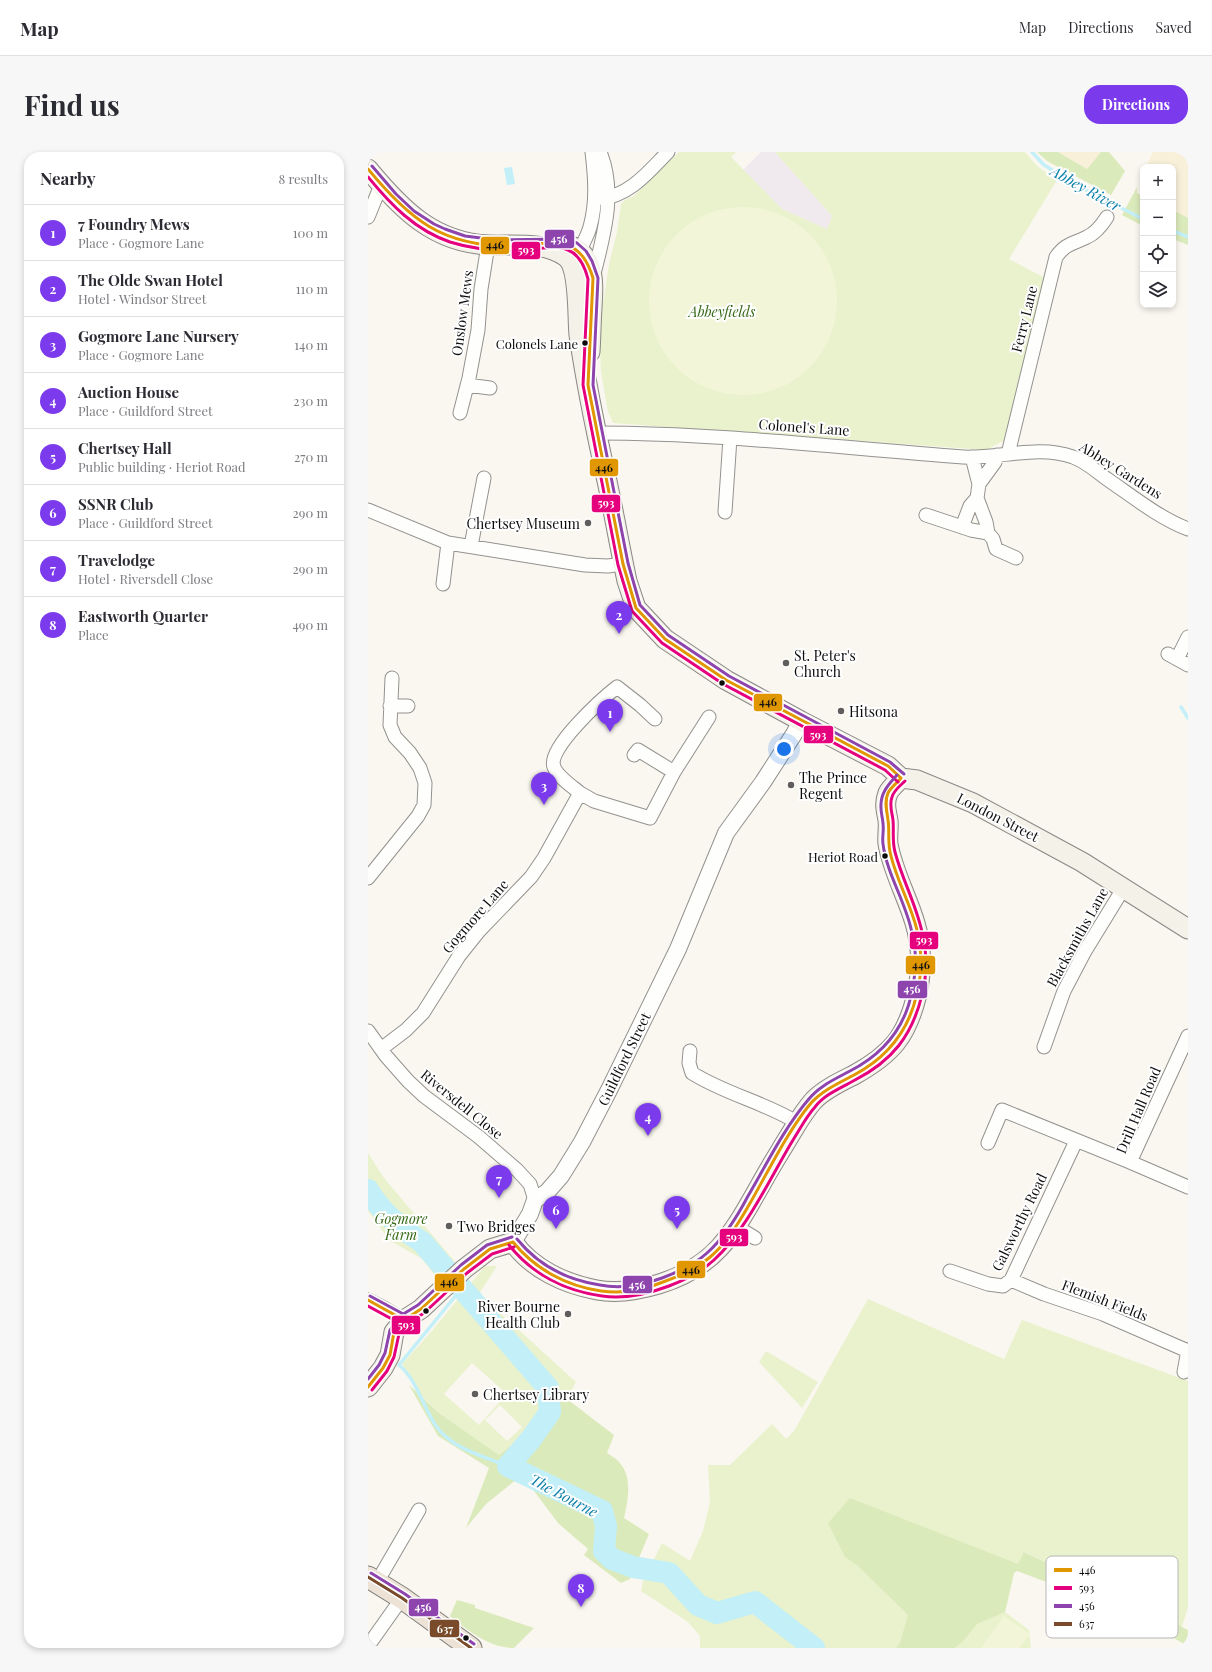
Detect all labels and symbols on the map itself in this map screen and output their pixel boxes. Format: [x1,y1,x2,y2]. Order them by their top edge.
water label: Abbey River [1046,160,1125,216]
line badge: 456 [544,229,575,249]
text: 456 [550,231,568,246]
line badge: 446 [480,236,510,255]
text: 446 [486,237,504,252]
line badge: 593 [511,241,541,260]
text: 593 [518,242,534,257]
street label: Onslow Mews [447,269,477,357]
street label: Ferry Lane [1007,284,1041,354]
park label: Abbeyfields [687,302,756,321]
place label: Colonels Lane [496,335,578,352]
marker: Colonels Lane [580,338,590,348]
street label: Colonel's Lane [758,414,850,440]
street label: Abbey Gardens [1075,436,1166,503]
line badge: 446 [589,458,619,477]
text: 446 [595,460,613,475]
line badge: 593 [591,494,621,513]
text: 593 [598,495,614,510]
place label: Chertsey Museum [466,514,581,533]
marker: Chertsey Museum [583,518,593,528]
pin: 2 [606,601,632,634]
place label: St. Peter's Church [794,646,856,681]
marker: St. Peter's Church [781,658,791,668]
unlabelled marker [717,678,727,688]
line badge: 446 [753,693,783,712]
text: 446 [759,694,777,709]
pin: 1 [597,699,623,732]
place label: Hitsona [849,702,898,721]
marker: Hitsona [836,706,846,716]
line badge: 593 [803,725,834,744]
text: 593 [810,727,826,742]
your location [774,739,794,759]
place label: The Prince Regent [799,768,867,803]
pin: 3 [531,772,557,805]
marker: The Prince Regent [786,780,796,790]
street label: London Street [954,788,1043,846]
place label: Heriot Road [808,848,878,865]
marker: Heriot Road [880,851,890,861]
street label: Gogmore Lane [438,875,512,957]
street label: Blacksmiths Lane [1042,884,1112,990]
line badge: 593 [909,931,939,950]
text: 593 [916,932,932,947]
line badge: 446 [905,955,936,975]
text: 446 [912,957,930,972]
line badge: 456 [897,980,928,999]
text: 456 [903,981,921,996]
street label: Guildford Street [593,1008,655,1109]
street label: Drill Hall Road [1111,1064,1165,1156]
street label: Riversdell Close [417,1065,507,1143]
pin: 4 [635,1103,661,1136]
pin: 7 [486,1165,512,1198]
street label: Galsworthy Road [987,1170,1051,1274]
pin: 6 [543,1196,569,1229]
pin: 5 [664,1196,690,1229]
park label: Gogmore Farm [375,1209,427,1244]
place label: Two Bridges [457,1217,535,1236]
marker: Two Bridges [444,1221,454,1231]
line badge: 593 [719,1228,749,1247]
text: 593 [726,1229,742,1244]
line badge: 446 [676,1260,706,1279]
text: 446 [682,1262,700,1277]
line badge: 446 [434,1273,465,1292]
text: 446 [440,1274,458,1289]
line badge: 456 [622,1275,653,1294]
street label: Flemish Fields [1059,1275,1151,1325]
text: 456 [628,1277,646,1292]
place label: River Bourne Health Club [477,1297,560,1332]
unlabelled marker [421,1306,431,1316]
marker: River Bourne Health Club [563,1309,573,1319]
line badge: 593 [391,1315,421,1335]
text: 593 [398,1317,414,1332]
place label: Chertsey Library [483,1385,589,1404]
marker: Chertsey Library [470,1389,480,1399]
water label: The Bourne [527,1469,602,1522]
legend [1046,1556,1178,1638]
text: 446 [1079,1562,1096,1577]
pin: 8 [568,1574,594,1607]
text: 593 [1079,1580,1094,1595]
line badge: 456 [408,1598,439,1617]
text: 456 [1079,1598,1095,1613]
text: 456 [414,1599,432,1614]
text: 637 [1079,1616,1095,1631]
line badge: 637 [429,1619,460,1638]
text: 637 [437,1621,453,1636]
unlabelled marker [461,1633,471,1643]

